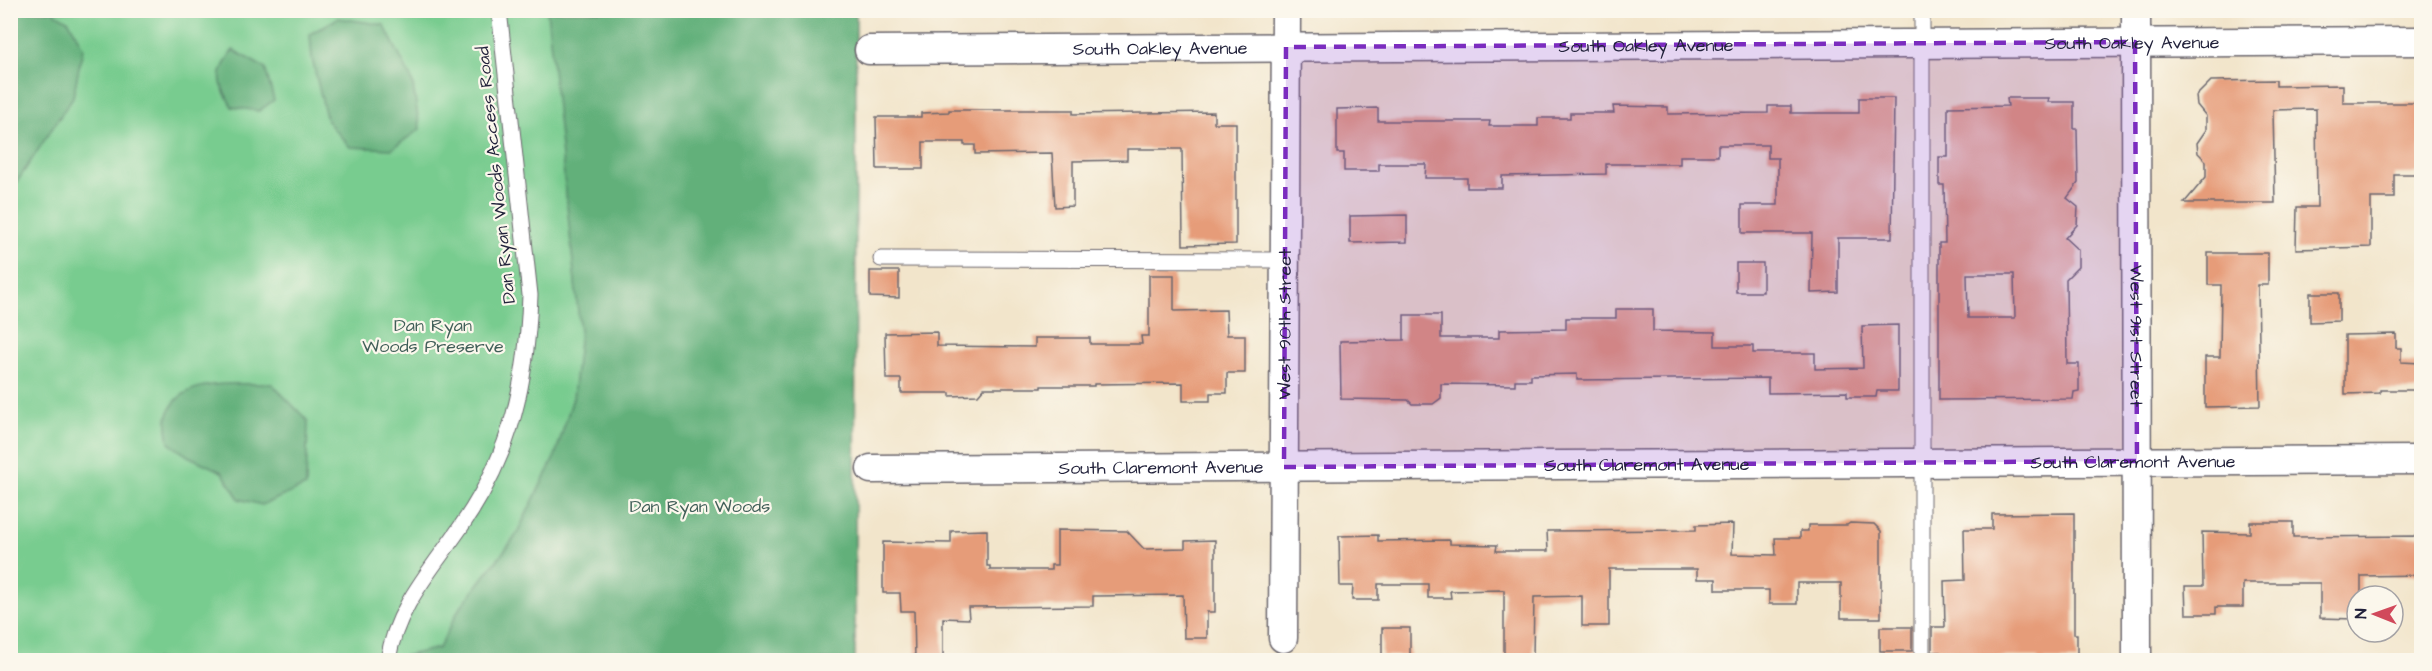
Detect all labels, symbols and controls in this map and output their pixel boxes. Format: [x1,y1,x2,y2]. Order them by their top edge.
street label: South Oakley Avenue [2045,30,2220,56]
street label: South Oakley Avenue [1559,32,1734,59]
street label: South Oakley Avenue [1073,35,1248,62]
street label: Dan Ryan Woods Access Road [470,45,523,305]
street label: West 90th Street [1272,248,1297,399]
street label: West 91st Street [2124,265,2149,408]
park label: Dan Ryan Woods Preserve [362,313,504,359]
street label: South Claremont Avenue [2030,449,2236,475]
street label: South Claremont Avenue [1544,451,1750,478]
street label: South Claremont Avenue [1058,454,1264,480]
park label: Dan Ryan Woods [630,494,770,520]
north arrow [2345,584,2405,644]
text: N [2350,609,2372,619]

